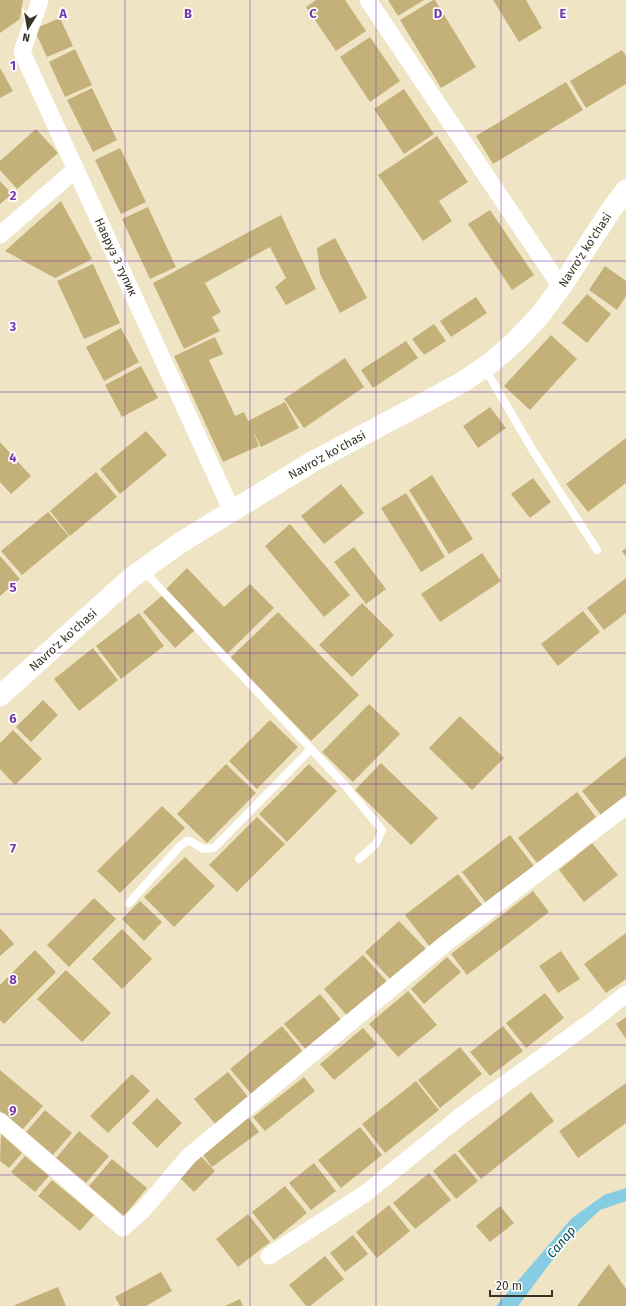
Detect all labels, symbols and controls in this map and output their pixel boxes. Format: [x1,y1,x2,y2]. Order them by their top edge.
text: A [58,6,67,21]
text: B [184,6,192,21]
text: C [309,6,317,21]
text: D [434,6,443,21]
text: E [560,6,567,21]
north arrow [8,8,48,48]
text: N [21,30,31,44]
text: 1 [10,58,16,73]
text: 2 [10,188,17,203]
street label: Navro'z ko'chasi [556,210,614,290]
street label: Навруз 3 тупик [92,216,141,299]
text: 3 [9,319,17,334]
street label: Navro'z ko'chasi [286,428,368,482]
text: 4 [9,450,17,465]
text: 5 [10,580,17,595]
street label: Navro'z ko'chasi [26,606,100,674]
text: 6 [9,711,17,726]
text: 7 [10,841,16,856]
text: 8 [9,972,17,987]
text: 9 [9,1103,17,1118]
water label: Салар [543,1223,579,1261]
scale bar [490,1272,552,1298]
text: 20 m [496,1279,522,1293]

